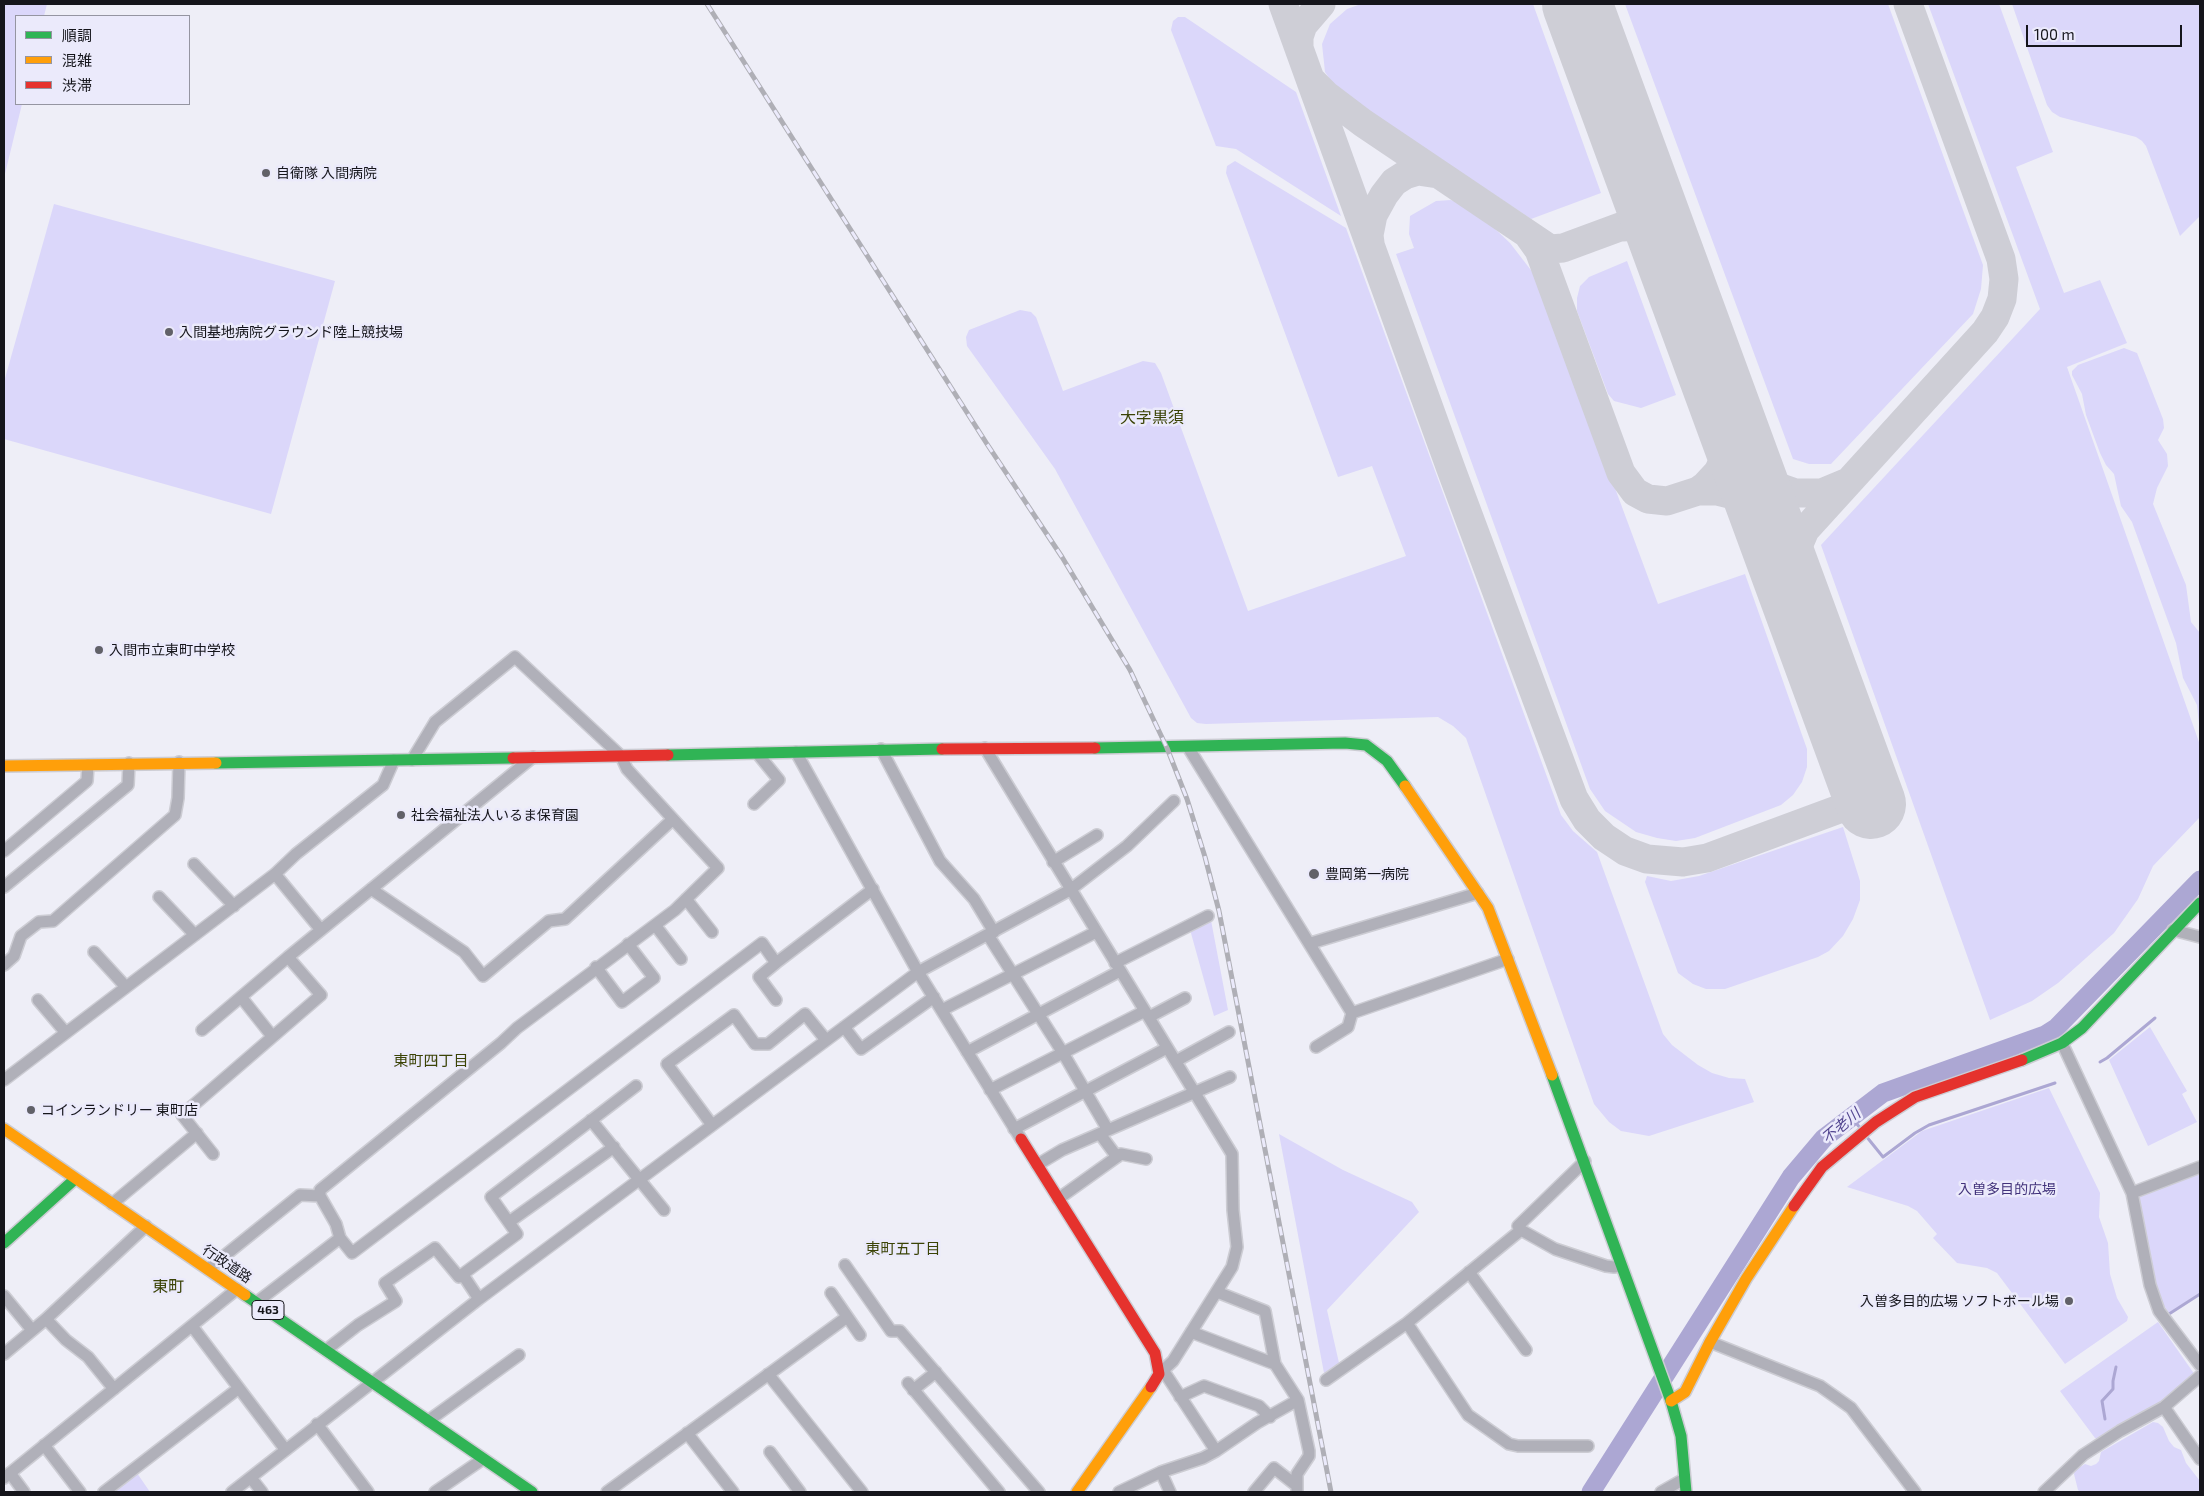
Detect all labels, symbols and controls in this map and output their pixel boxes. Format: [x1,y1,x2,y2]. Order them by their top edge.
legend [15,15,190,105]
scale bar [2029,15,2185,47]
text: 100 m [2034,25,2075,43]
text: 順調 [62,26,92,44]
text: 混雑 [62,51,92,69]
text: 渋滞 [62,76,92,94]
place label: 自衛隊 入間病院 [276,165,377,181]
marker: 自衛隊 入間病院 [260,167,272,179]
place label: 入間基地病院グラウンド陸上競技場 [179,324,403,340]
marker: 入間基地病院グラウンド陸上競技場 [163,326,175,338]
district label: 大字黒須 [1120,408,1184,428]
place label: 入間市立東町中学校 [109,642,235,658]
marker: 入間市立東町中学校 [93,644,105,656]
place label: 社会福祉法人いるま保育園 [411,807,579,823]
marker: 社会福祉法人いるま保育園 [395,809,407,821]
place label: 豊岡第一病院 [1325,866,1409,882]
marker: 豊岡第一病院 [1307,867,1321,881]
district label: 東町四丁目 [394,1052,468,1070]
place label: コインランドリー 東町店 [41,1102,198,1118]
marker: コインランドリー 東町店 [25,1104,37,1116]
water label: 不老川 [1818,1105,1864,1147]
park label: 入曽多目的広場 [1958,1181,2056,1197]
district label: 東町五丁目 [866,1240,940,1258]
street label: 行政道路 [199,1241,255,1287]
district label: 東町 [152,1277,184,1297]
place label: 入曽多目的広場 ソフトボール場 [1860,1293,2059,1309]
marker: 入曽多目的広場 ソフトボール場 [2063,1295,2075,1307]
road number: 463 [252,1300,284,1320]

